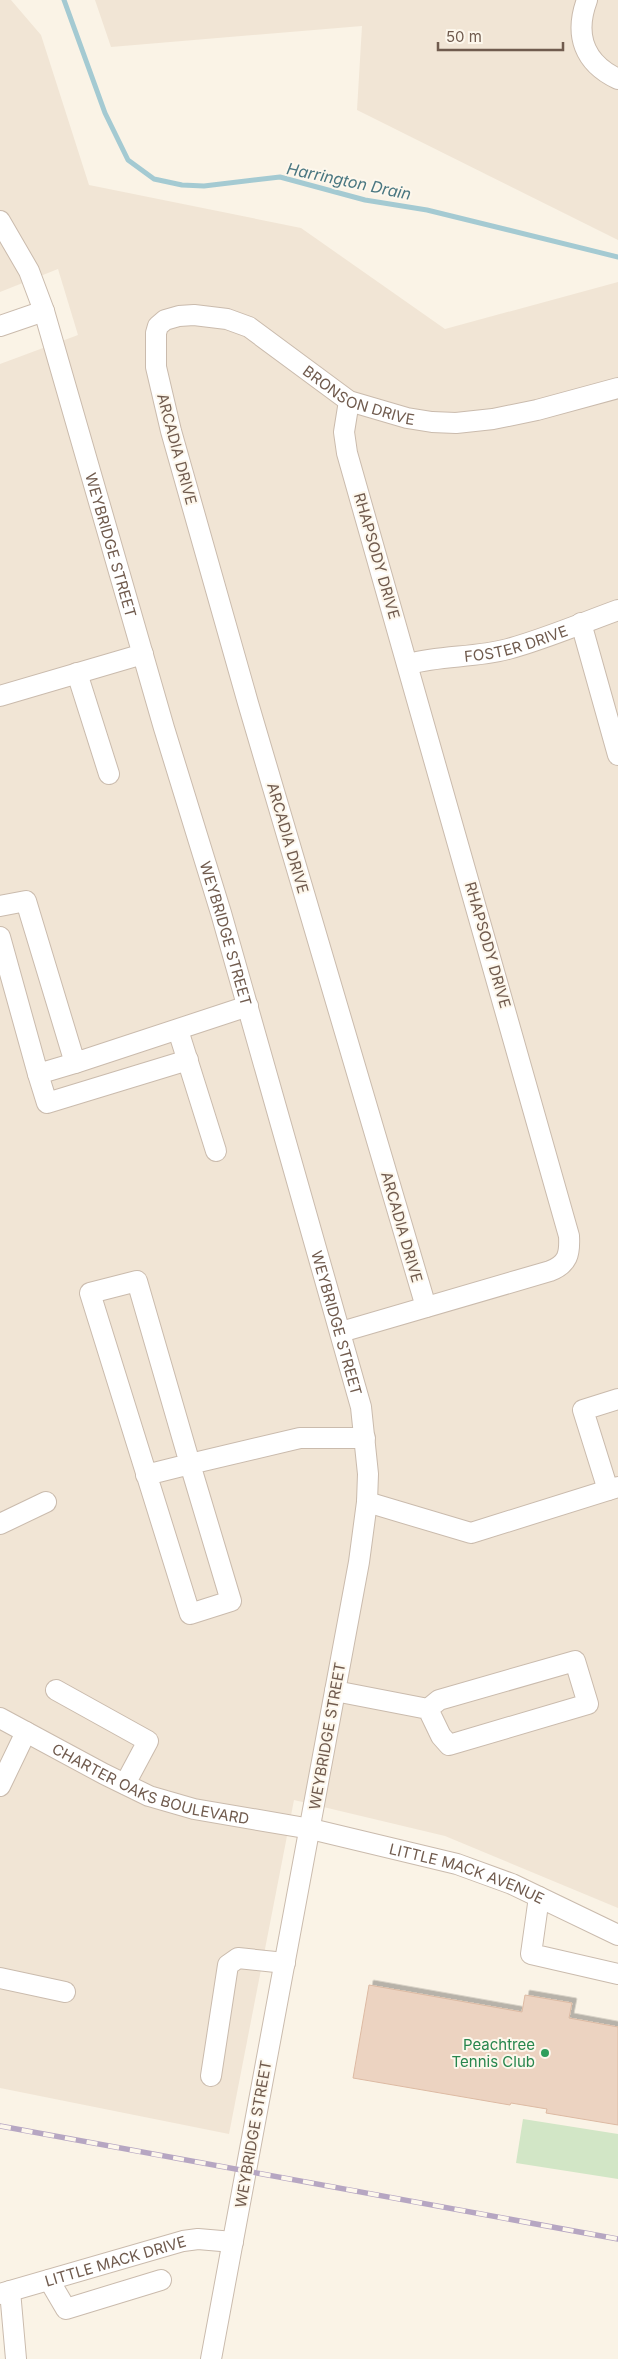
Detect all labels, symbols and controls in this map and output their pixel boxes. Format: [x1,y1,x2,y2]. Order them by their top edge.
scale bar [438,20,563,52]
text: 50 m [446,27,482,46]
water label: Harrington Drain [285,158,413,204]
street label: BRONSON DRIVE [299,361,416,429]
street label: ARCADIA DRIVE [153,391,201,507]
street label: WEYBRIDGE STREET [82,471,141,619]
street label: RHAPSODY DRIVE [350,491,404,621]
street label: FOSTER DRIVE [463,620,570,665]
street label: ARCADIA DRIVE [263,780,313,896]
street label: WEYBRIDGE STREET [196,859,256,1008]
street label: RHAPSODY DRIVE [461,880,515,1010]
street label: ARCADIA DRIVE [377,1169,427,1285]
street label: WEYBRIDGE STREET [308,1248,367,1397]
street label: WEYBRIDGE STREET [305,1661,349,1811]
street label: CHARTER OAKS BOULEVARD [49,1739,251,1828]
street label: LITTLE MACK AVENUE [388,1839,548,1908]
place label: Peachtree Tennis Club [452,2035,535,2071]
marker: Peachtree Tennis Club [539,2047,551,2059]
street label: WEYBRIDGE STREET [231,2059,275,2209]
street label: LITTLE MACK DRIVE [42,2231,188,2290]

